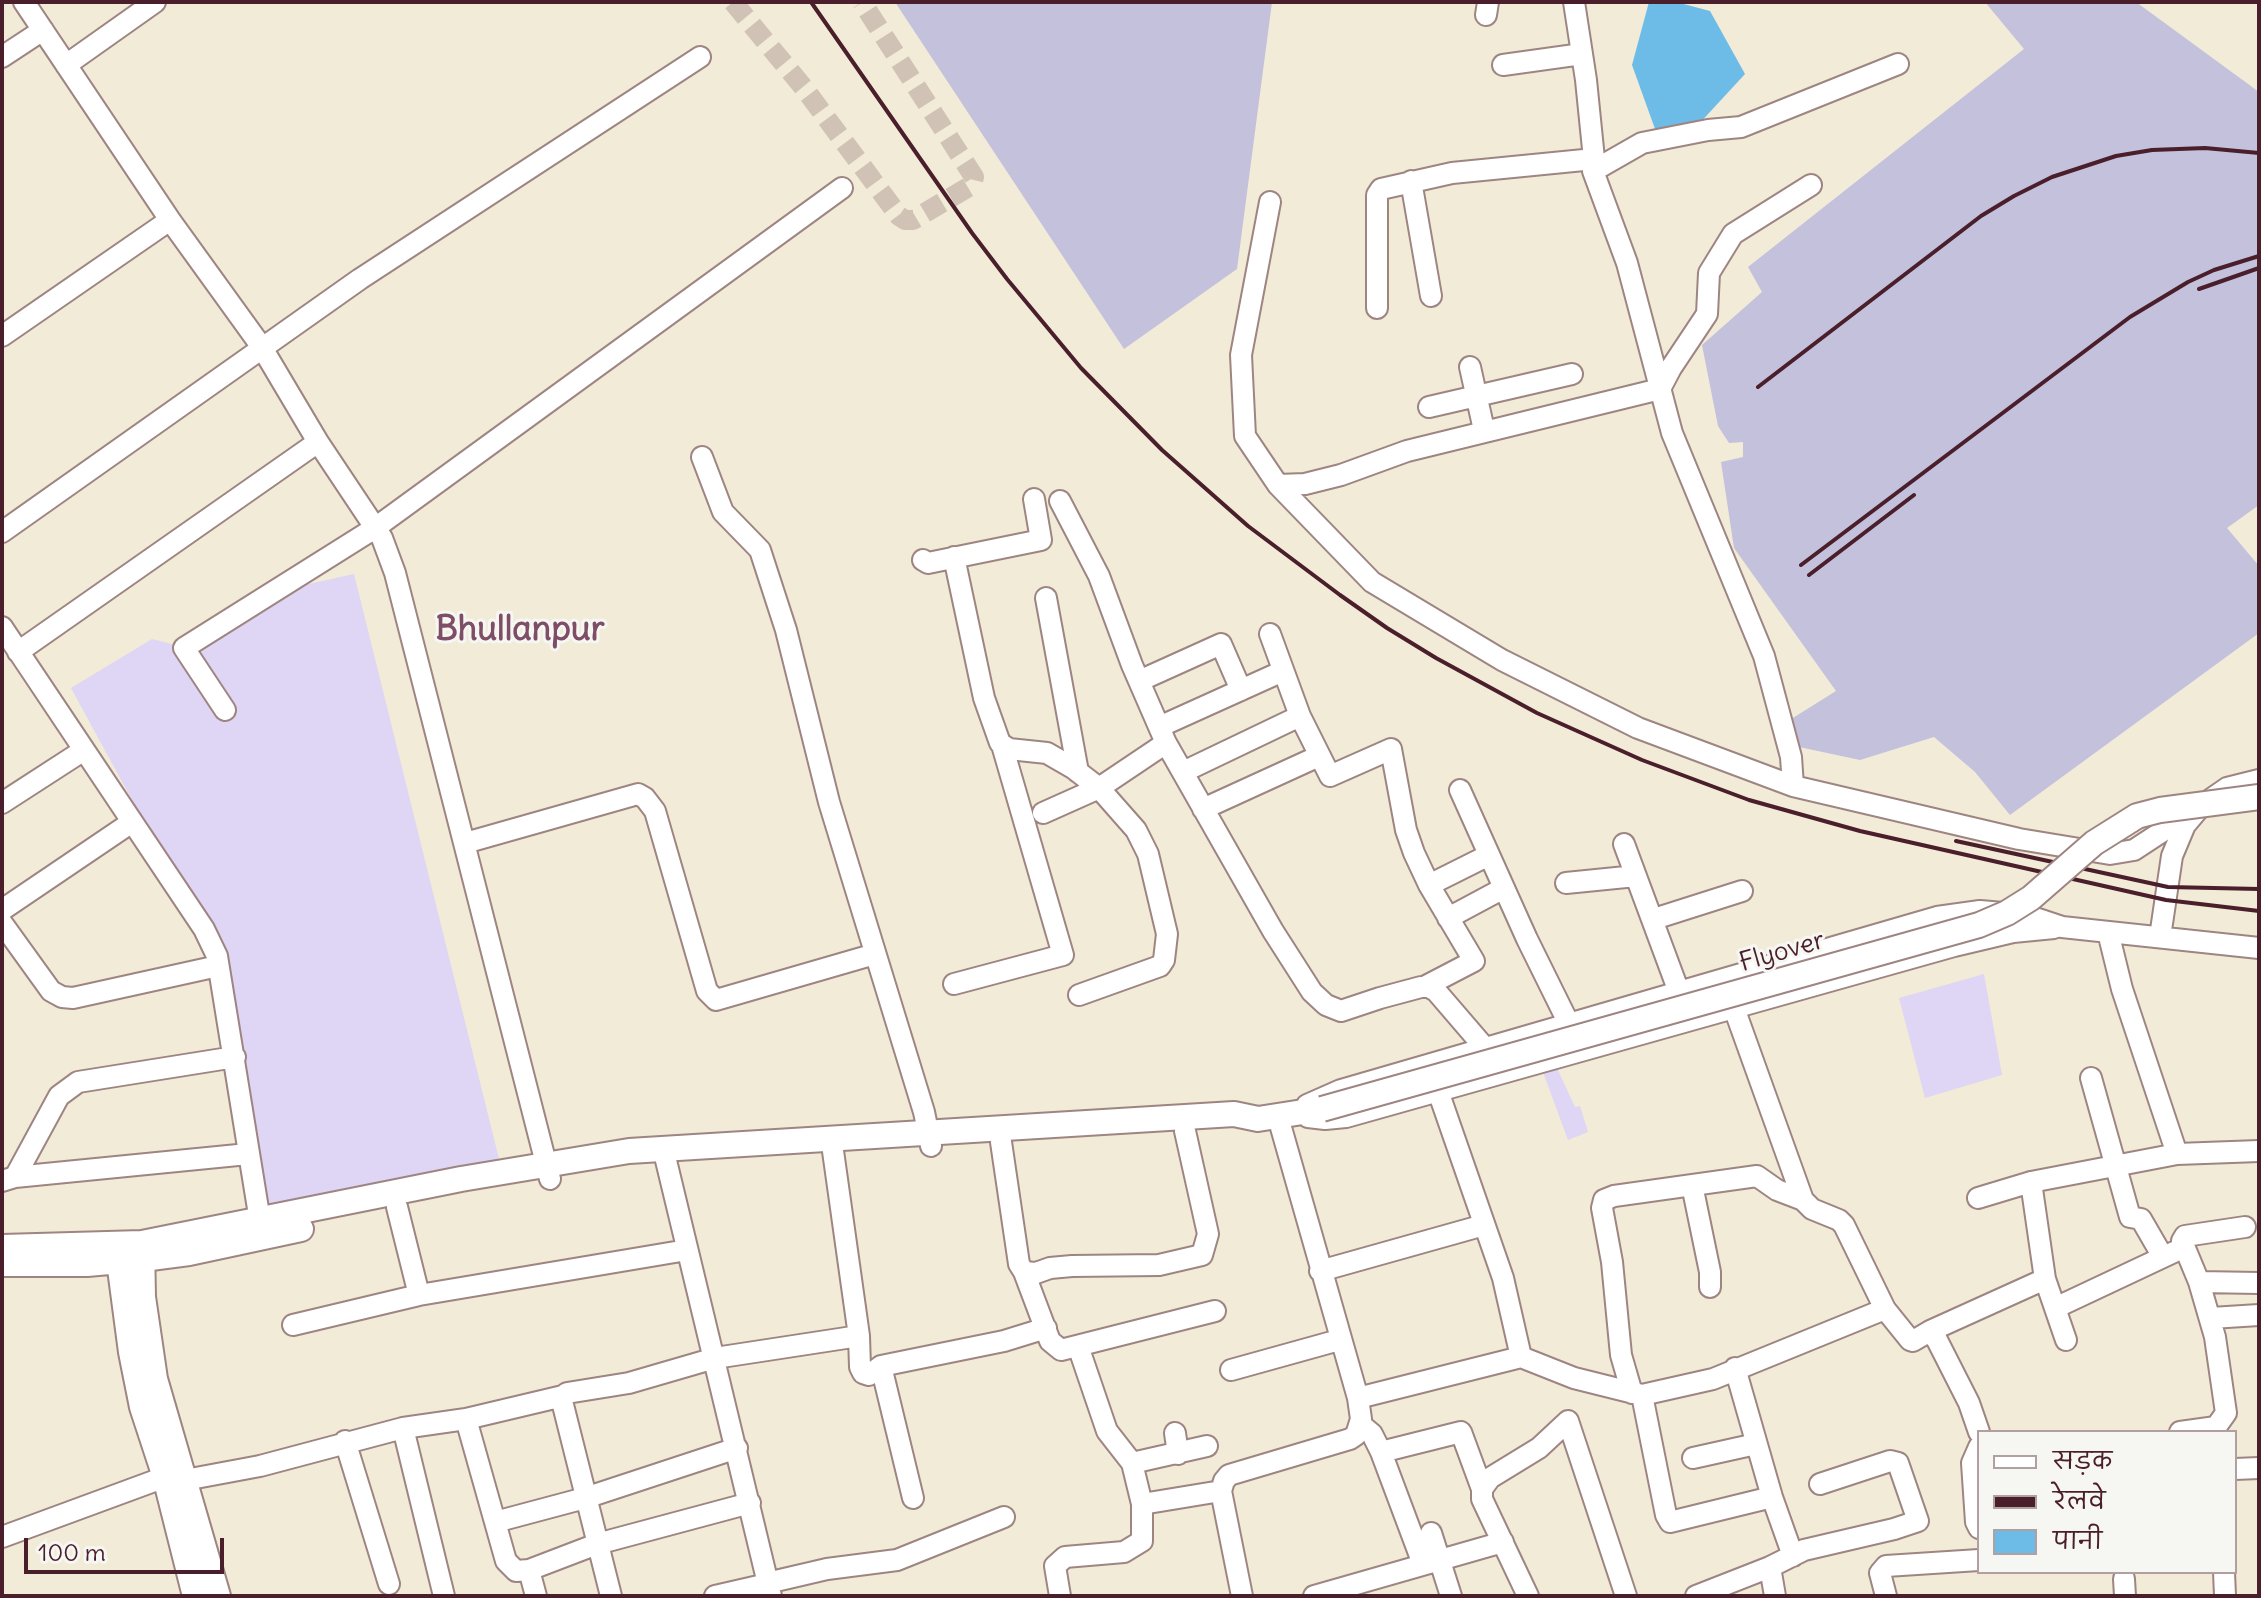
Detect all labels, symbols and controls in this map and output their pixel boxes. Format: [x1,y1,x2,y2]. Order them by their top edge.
district label: Bhullanpur [435,610,605,650]
street label: Flyover [1736,925,1828,979]
legend [1977,1430,2237,1574]
text: सड़क [2053,1445,2112,1475]
text: रेलवे [2053,1485,2106,1515]
scale bar [28,1522,228,1572]
text: पानी [2053,1525,2102,1555]
text: 100 m [38,1537,106,1567]

